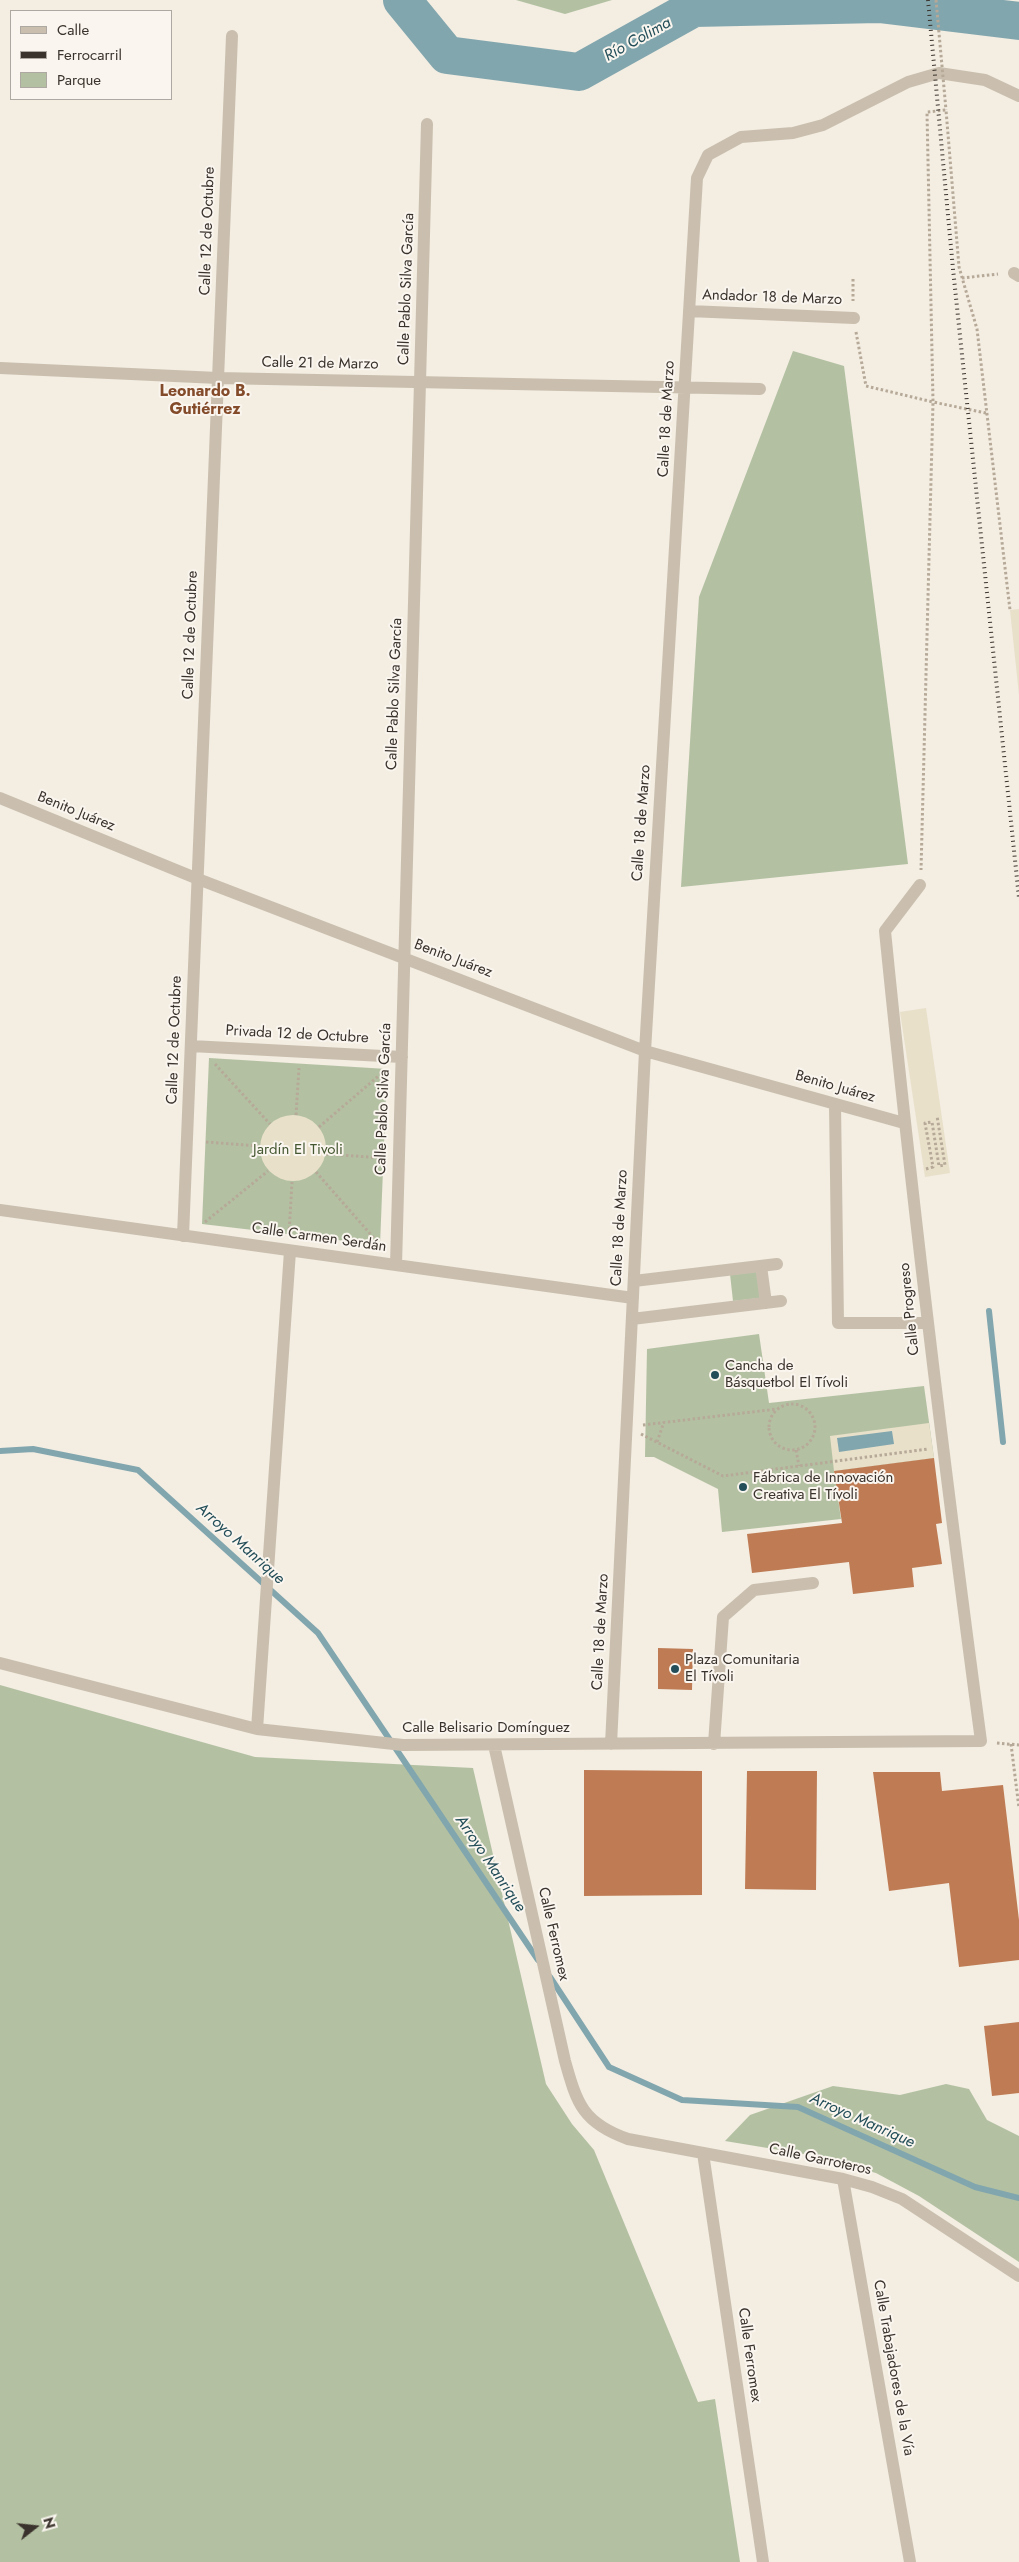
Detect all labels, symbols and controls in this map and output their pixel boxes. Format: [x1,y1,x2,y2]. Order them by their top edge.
legend [10,10,172,100]
water label: Río Colima [601,14,675,66]
text: Calle [57,19,89,41]
text: Ferrocarril [57,44,122,66]
text: Parque [57,69,101,91]
street label: Calle 12 de Octubre [197,166,219,296]
street label: Calle Pablo Silva García [395,213,419,365]
street label: Andador 18 de Marzo [702,287,842,309]
street label: Calle 21 de Marzo [261,354,379,374]
street label: Calle 18 de Marzo [655,360,679,478]
district label: Leonardo B. Gutiérrez [159,382,251,420]
street label: Calle 12 de Octubre [180,570,202,700]
street label: Calle Pablo Silva García [383,618,407,770]
street label: Calle 18 de Marzo [629,764,655,882]
street label: Benito Juárez [35,788,117,836]
street label: Benito Juárez [411,936,495,982]
street label: Calle 12 de Octubre [164,975,186,1105]
street label: Privada 12 de Octubre [225,1022,369,1048]
street label: Calle Pablo Silva García [372,1023,396,1175]
street label: Benito Juárez [793,1067,877,1107]
park label: Jardín El Tivoli [253,1141,343,1159]
street label: Calle 18 de Marzo [608,1169,632,1287]
street label: Calle Carmen Serdán [250,1220,388,1256]
street label: Calle Progreso [896,1262,924,1356]
place label: Cancha de Básquetbol El Tívoli [725,1357,848,1392]
marker: Cancha de Básquetbol El Tívoli [709,1369,721,1381]
place label: Fábrica de Innovación Creativa El Tívoli [753,1469,893,1504]
marker: Fábrica de Innovación Creativa El Tívoli [737,1481,749,1493]
water label: Arroyo Manrique [192,1499,288,1589]
street label: Calle 18 de Marzo [589,1573,613,1691]
place label: Plaza Comunitaria El Tívoli [685,1651,799,1686]
marker: Plaza Comunitaria El Tívoli [669,1663,681,1675]
street label: Calle Belisario Domínguez [402,1719,570,1737]
water label: Arroyo Manrique [451,1812,529,1916]
street label: Calle Ferromex [534,1886,572,1982]
water label: Arroyo Manrique [807,2089,917,2153]
street label: Calle Garroteros [767,2140,873,2180]
street label: Calle Trabajadores de la Vía [869,2279,917,2457]
street label: Calle Ferromex [733,2307,765,2403]
north arrow [10,2502,60,2552]
text: N [38,2515,61,2531]

